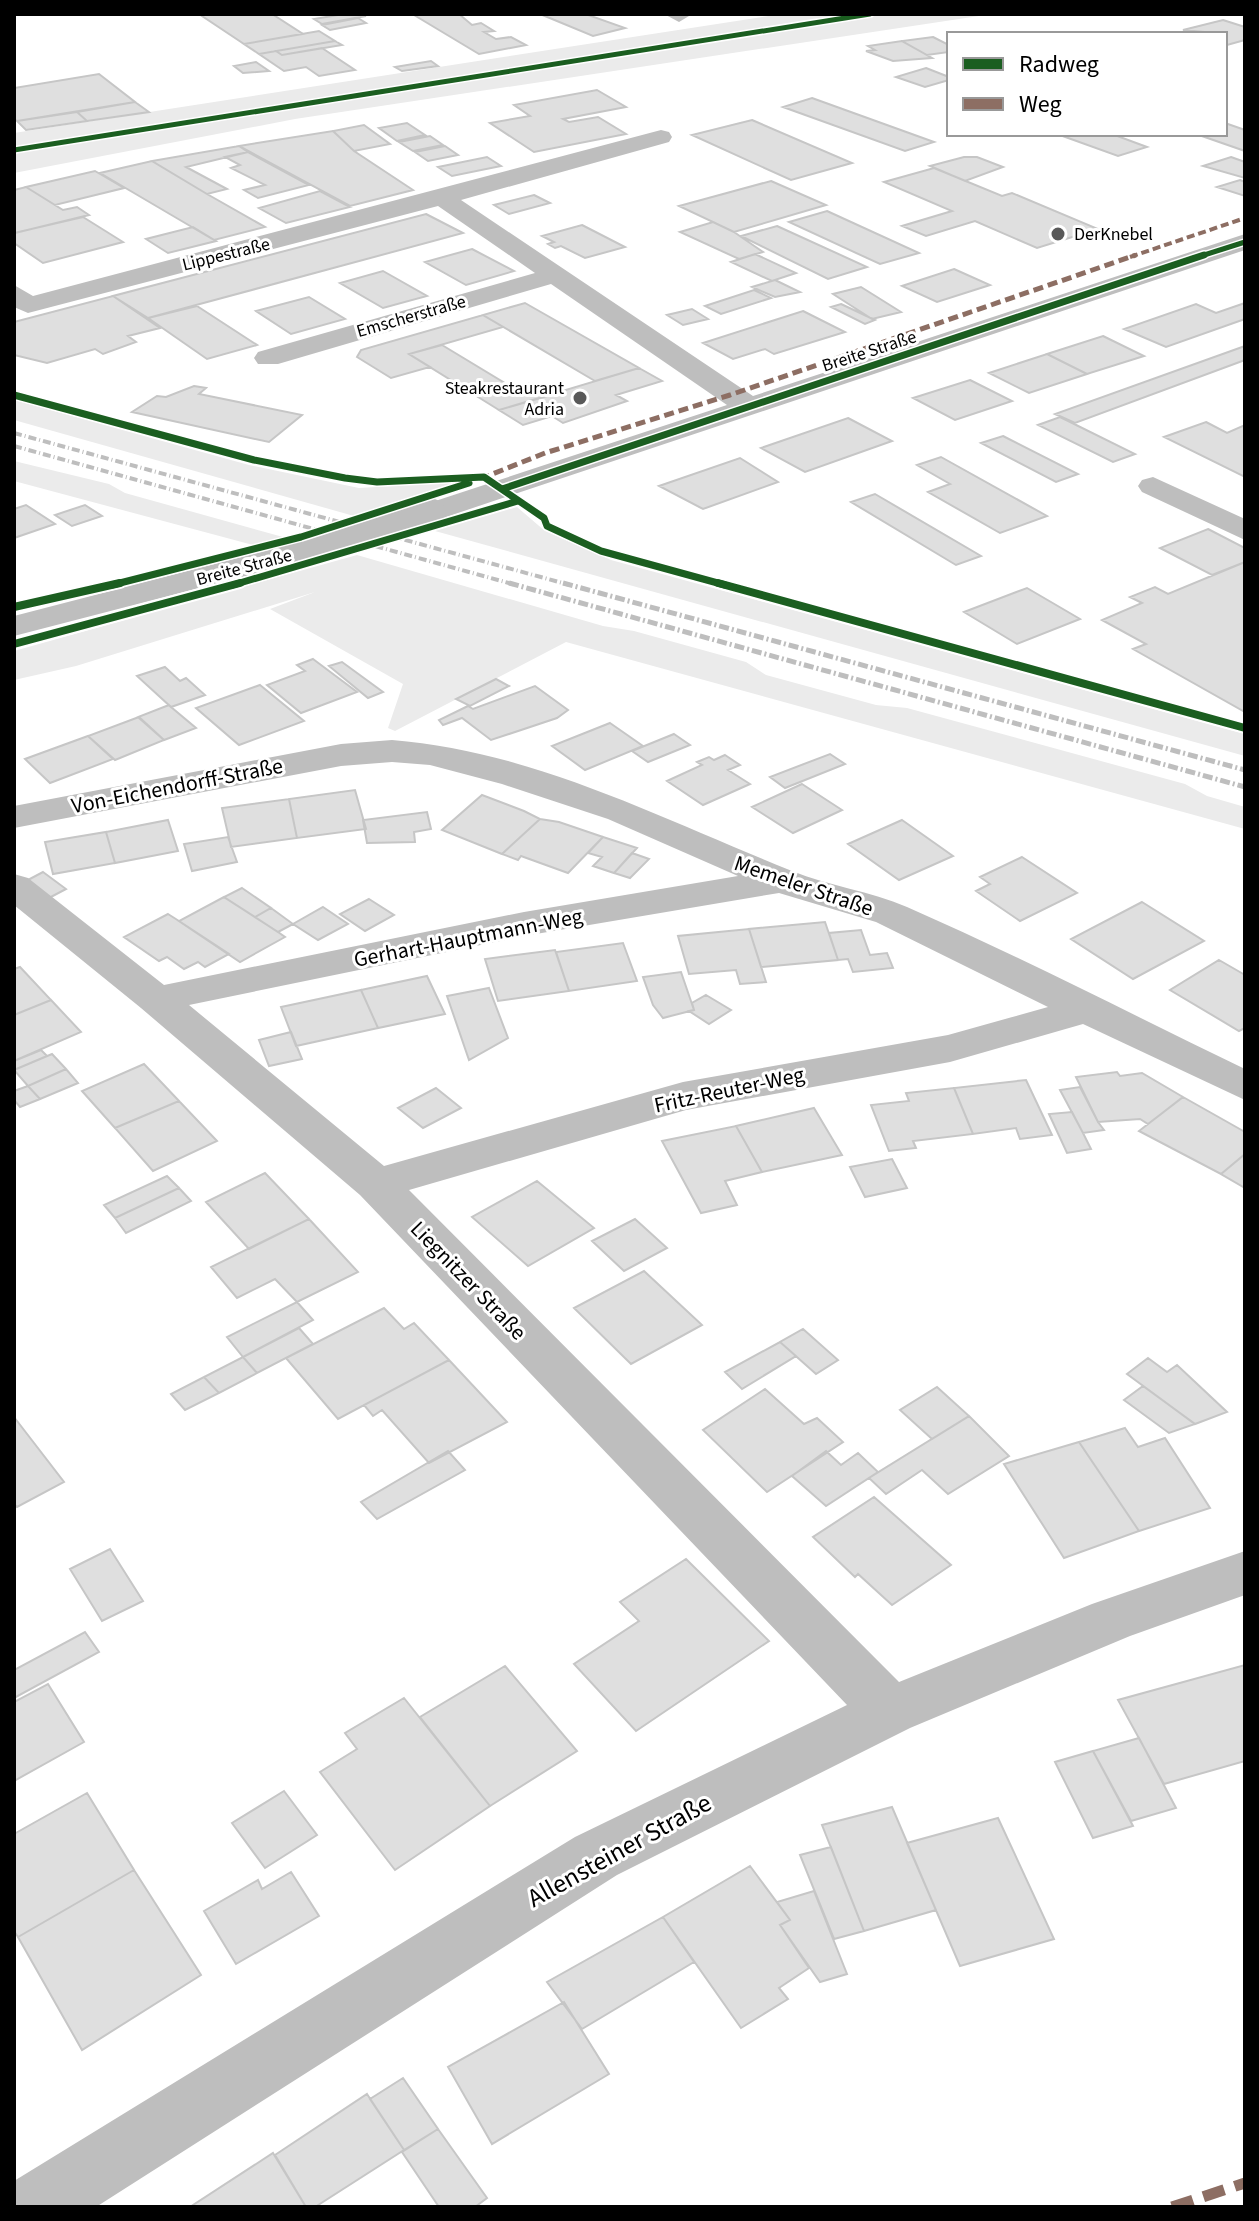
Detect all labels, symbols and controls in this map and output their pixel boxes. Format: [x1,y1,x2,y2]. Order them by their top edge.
legend [947,32,1227,136]
text: Radweg [1019,47,1099,82]
text: Weg [1019,87,1062,122]
place label: DerKnebel [1074,222,1153,247]
marker: DerKnebel [1049,225,1067,243]
street label: Lippestraße [180,232,273,277]
street label: Emscherstraße [354,289,469,344]
street label: Breite Straße [819,324,920,378]
place label: Steakrestaurant Adria [445,376,564,422]
marker: Steakrestaurant Adria [571,389,589,407]
street label: Breite Straße [194,543,295,592]
street label: Von-Eichendorff-Straße [69,750,286,822]
street label: Memeler Straße [730,847,878,925]
street label: Gerhart-Hauptmann-Weg [351,900,585,976]
street label: Fritz-Reuter-Weg [651,1058,807,1122]
street label: Liegnitzer Straße [403,1214,534,1348]
street label: Allensteiner Straße [520,1784,718,1916]

